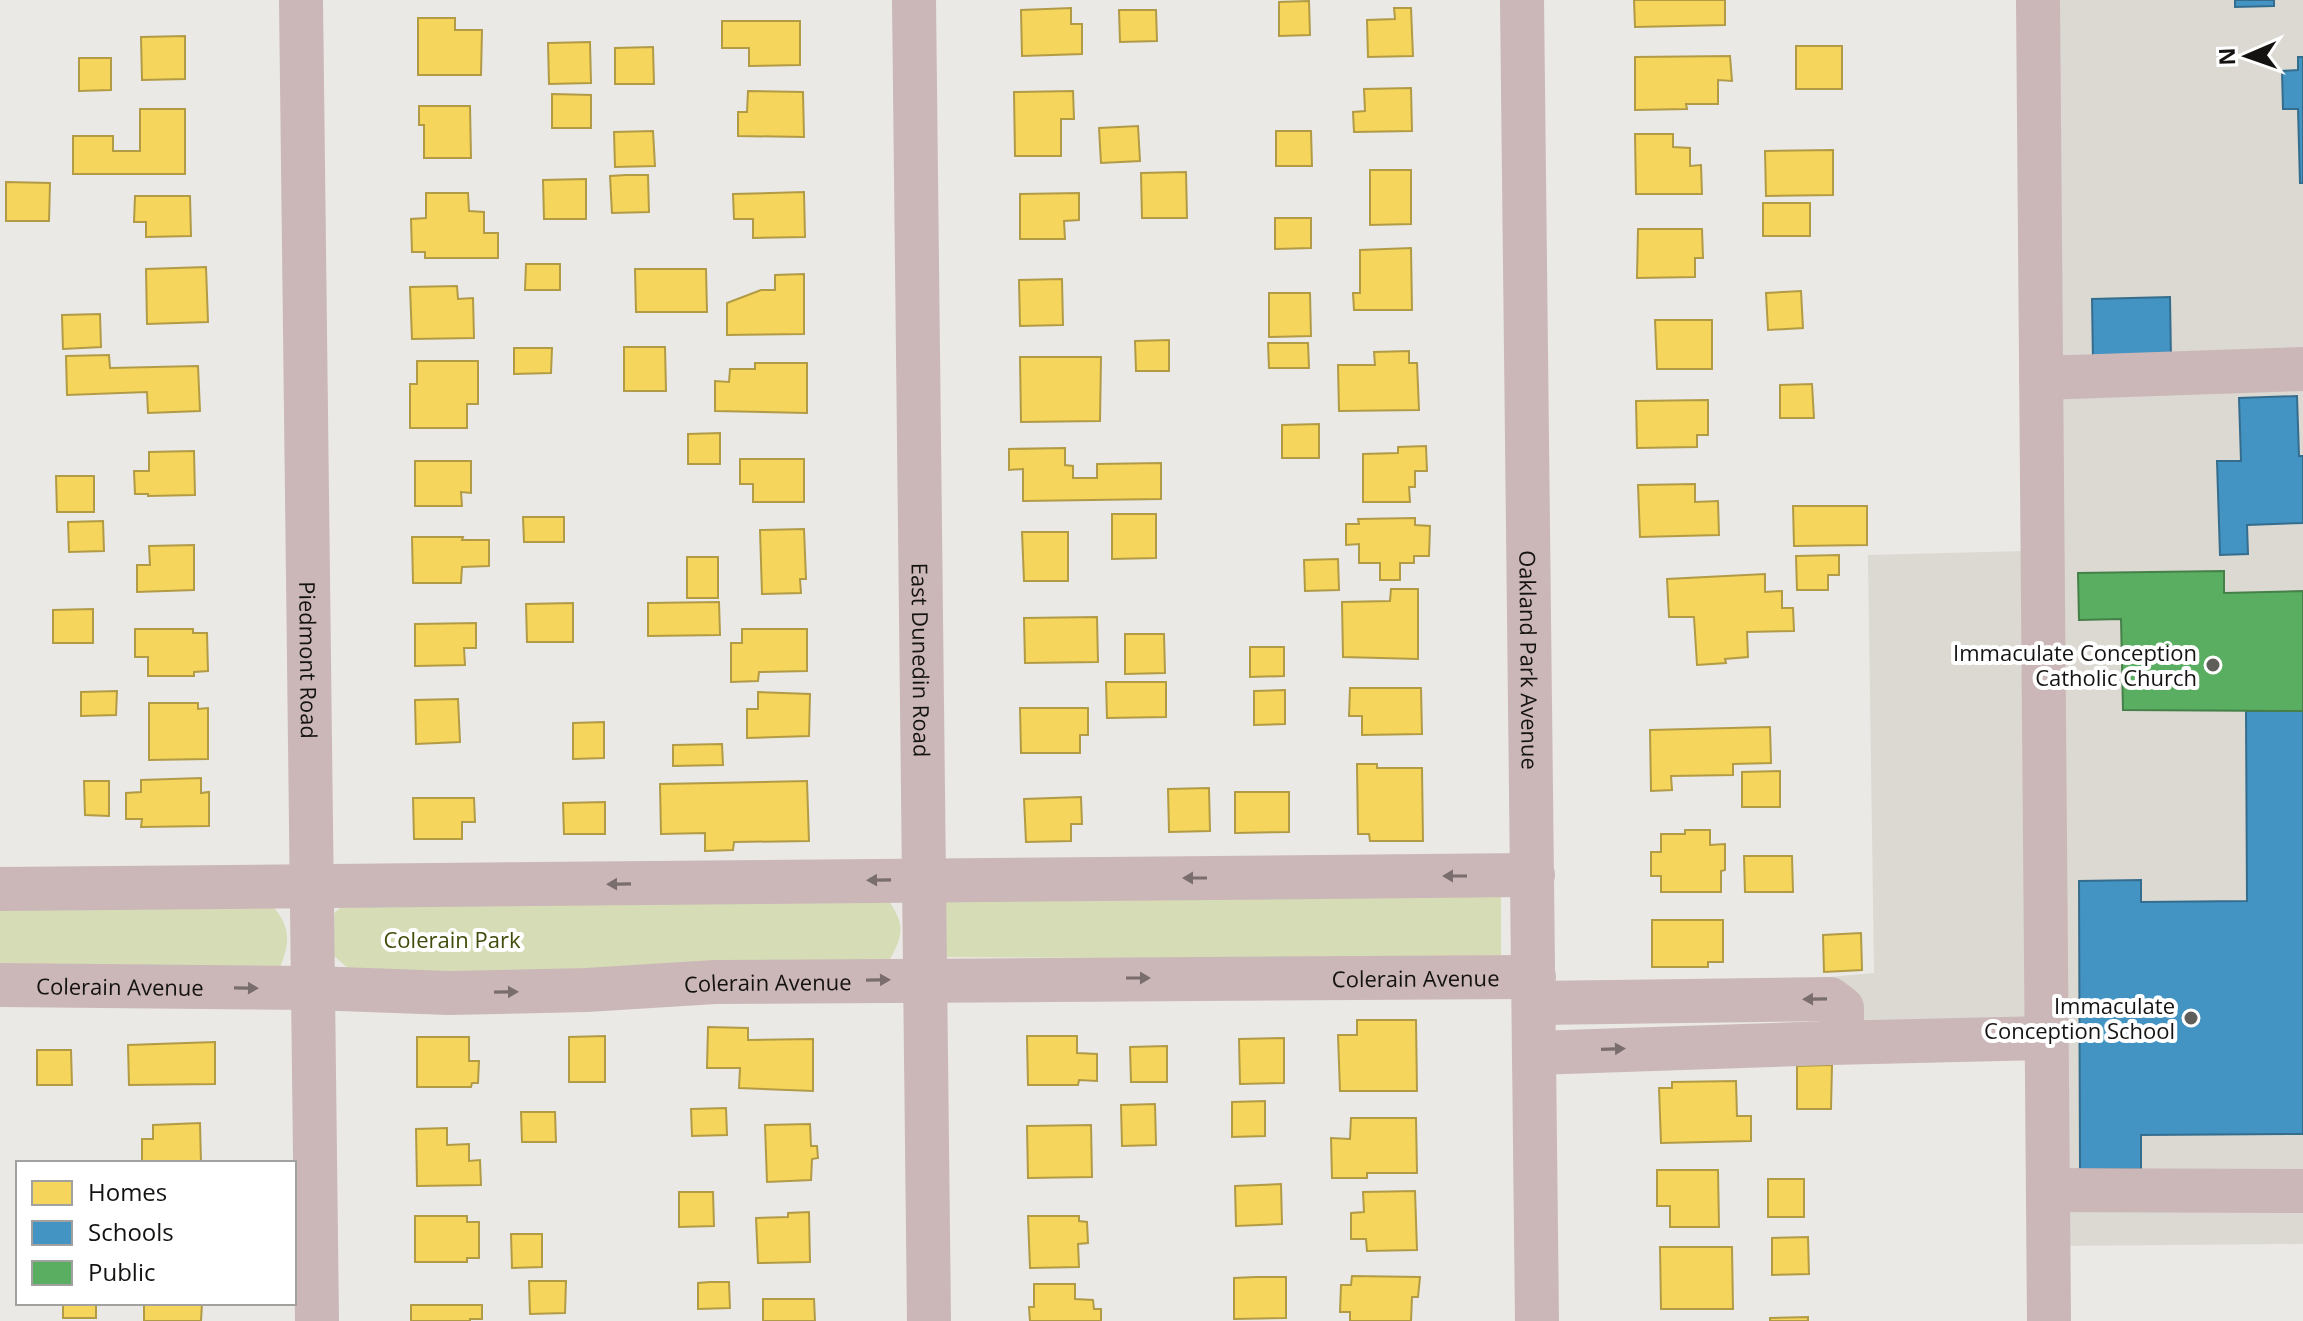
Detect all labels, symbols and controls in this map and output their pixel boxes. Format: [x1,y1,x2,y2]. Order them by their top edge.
north arrow [2207,16,2287,96]
text: N [2211,47,2241,66]
street label: Oakland Park Avenue [1513,550,1546,770]
street label: East Dunedin Road [905,562,938,757]
street label: Piedmont Road [293,581,325,739]
place label: Immaculate Conception Catholic Church [1953,637,2197,692]
marker: Immaculate Conception Catholic Church [2204,656,2222,674]
one-way arrow [1442,870,1467,882]
one-way arrow [1182,872,1207,884]
one-way arrow [866,874,891,886]
one-way arrow [606,877,631,890]
park label: Colerain Park [384,924,521,954]
street label: Colerain Avenue [1332,962,1500,993]
street label: Colerain Avenue [683,966,852,999]
street label: Colerain Avenue [36,970,204,1002]
one-way arrow [1126,972,1151,985]
one-way arrow [866,974,891,986]
one-way arrow [234,982,259,994]
one-way arrow [494,985,519,998]
place label: Immaculate Conception School [1984,990,2175,1045]
one-way arrow [1802,993,1827,1005]
marker: Immaculate Conception School [2182,1009,2200,1027]
one-way arrow [1601,1042,1626,1055]
legend [16,1161,296,1305]
text: Homes [88,1175,167,1208]
text: Schools [88,1215,174,1248]
text: Public [88,1255,155,1288]

